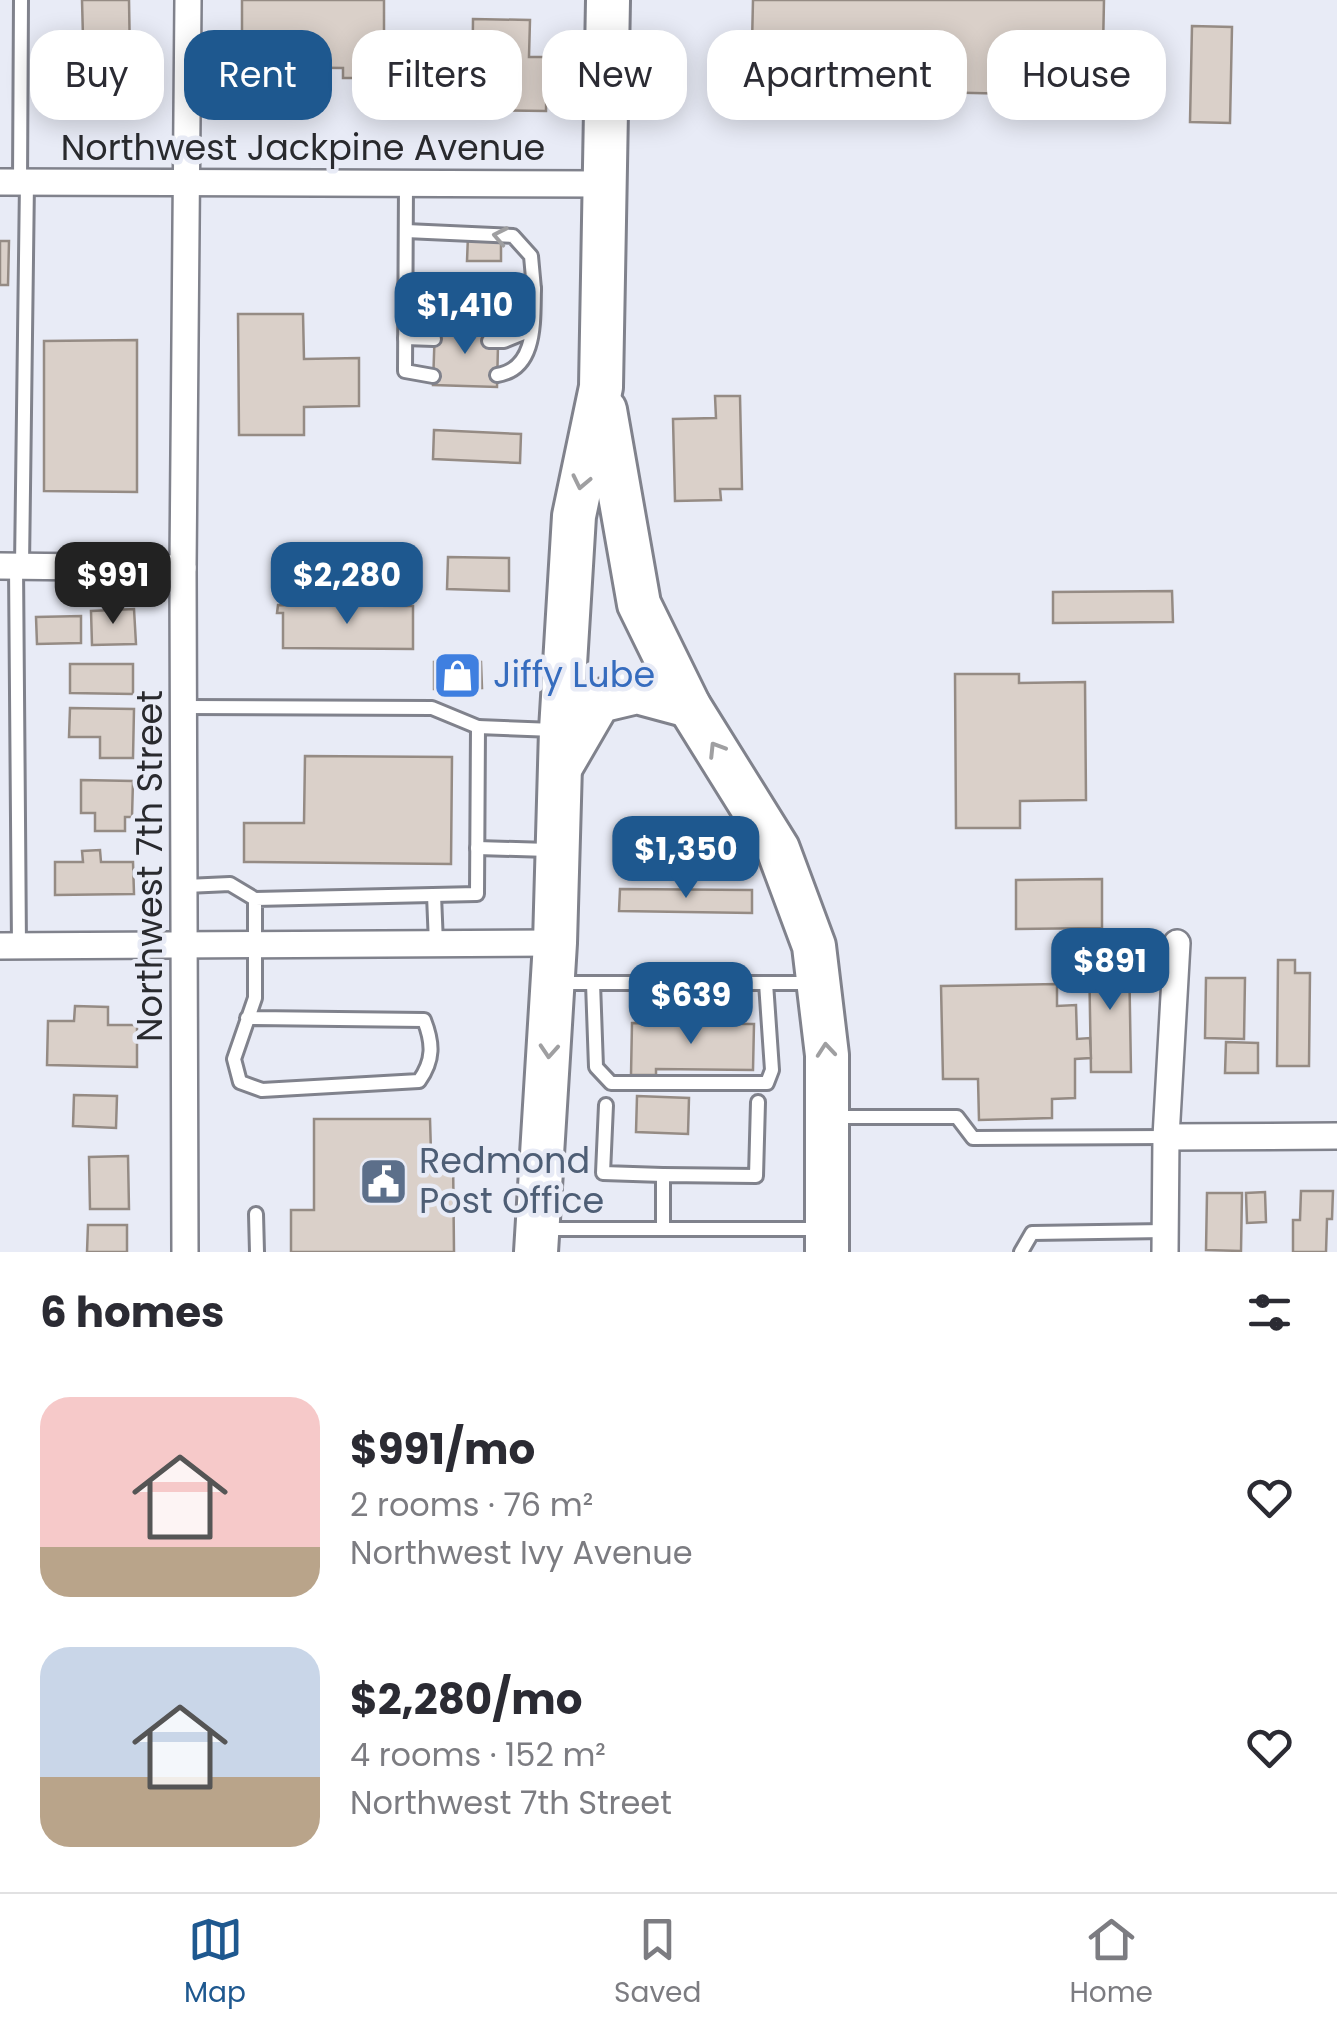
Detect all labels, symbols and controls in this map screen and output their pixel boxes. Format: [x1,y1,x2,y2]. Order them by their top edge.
chip: Buy [30,30,164,120]
chip: Rent [184,30,332,120]
chip: Filters [352,30,522,120]
chip: New [542,30,687,120]
chip: Apartment [707,30,967,120]
chip: House [987,30,1166,120]
street label: Northwest Jackpine Avenue [61,123,545,172]
one-way arrow [492,226,509,248]
pin: $1,410 [384,272,546,357]
text: $1,410 [417,282,513,327]
one-way arrow [572,473,593,490]
pin: $991 [54,542,172,627]
pin: $2,280 [266,542,428,627]
text: $991 [77,552,149,597]
text: $2,280 [293,552,401,597]
shop icon: Jiffy Lube [432,649,484,701]
place label: Jiffy Lube [493,650,655,699]
street label: Northwest 7th Street [125,690,174,1042]
one-way arrow [709,742,728,760]
pin: $1,350 [605,816,767,901]
text: $1,350 [634,826,738,871]
pin: $891 [1051,928,1169,1013]
text: $891 [1073,938,1147,983]
pin: $639 [632,962,750,1047]
text: $639 [651,972,731,1017]
one-way arrow [815,1041,837,1057]
one-way arrow [539,1043,560,1059]
place label: Redmond Post Office [419,1136,604,1225]
public building icon: Redmond Post Office [358,1155,410,1207]
text: 6 homes [40,1283,225,1342]
icon: filters [1242,1285,1297,1340]
text: $991/mo [350,1420,535,1479]
icon: home [120,1437,240,1557]
icon: heart [1242,1470,1297,1525]
text: 2 rooms · 76 m² [350,1482,593,1527]
text: Northwest Ivy Avenue [350,1530,693,1575]
text: $2,280/mo [350,1670,583,1729]
icon: home [120,1687,240,1807]
icon: heart [1242,1720,1297,1775]
text: 4 rooms · 152 m² [350,1732,606,1777]
text: Northwest 7th Street [350,1780,672,1825]
tab: Map [184,1912,246,2014]
tab: Saved [614,1912,701,2014]
tab: Home [1069,1912,1153,2014]

